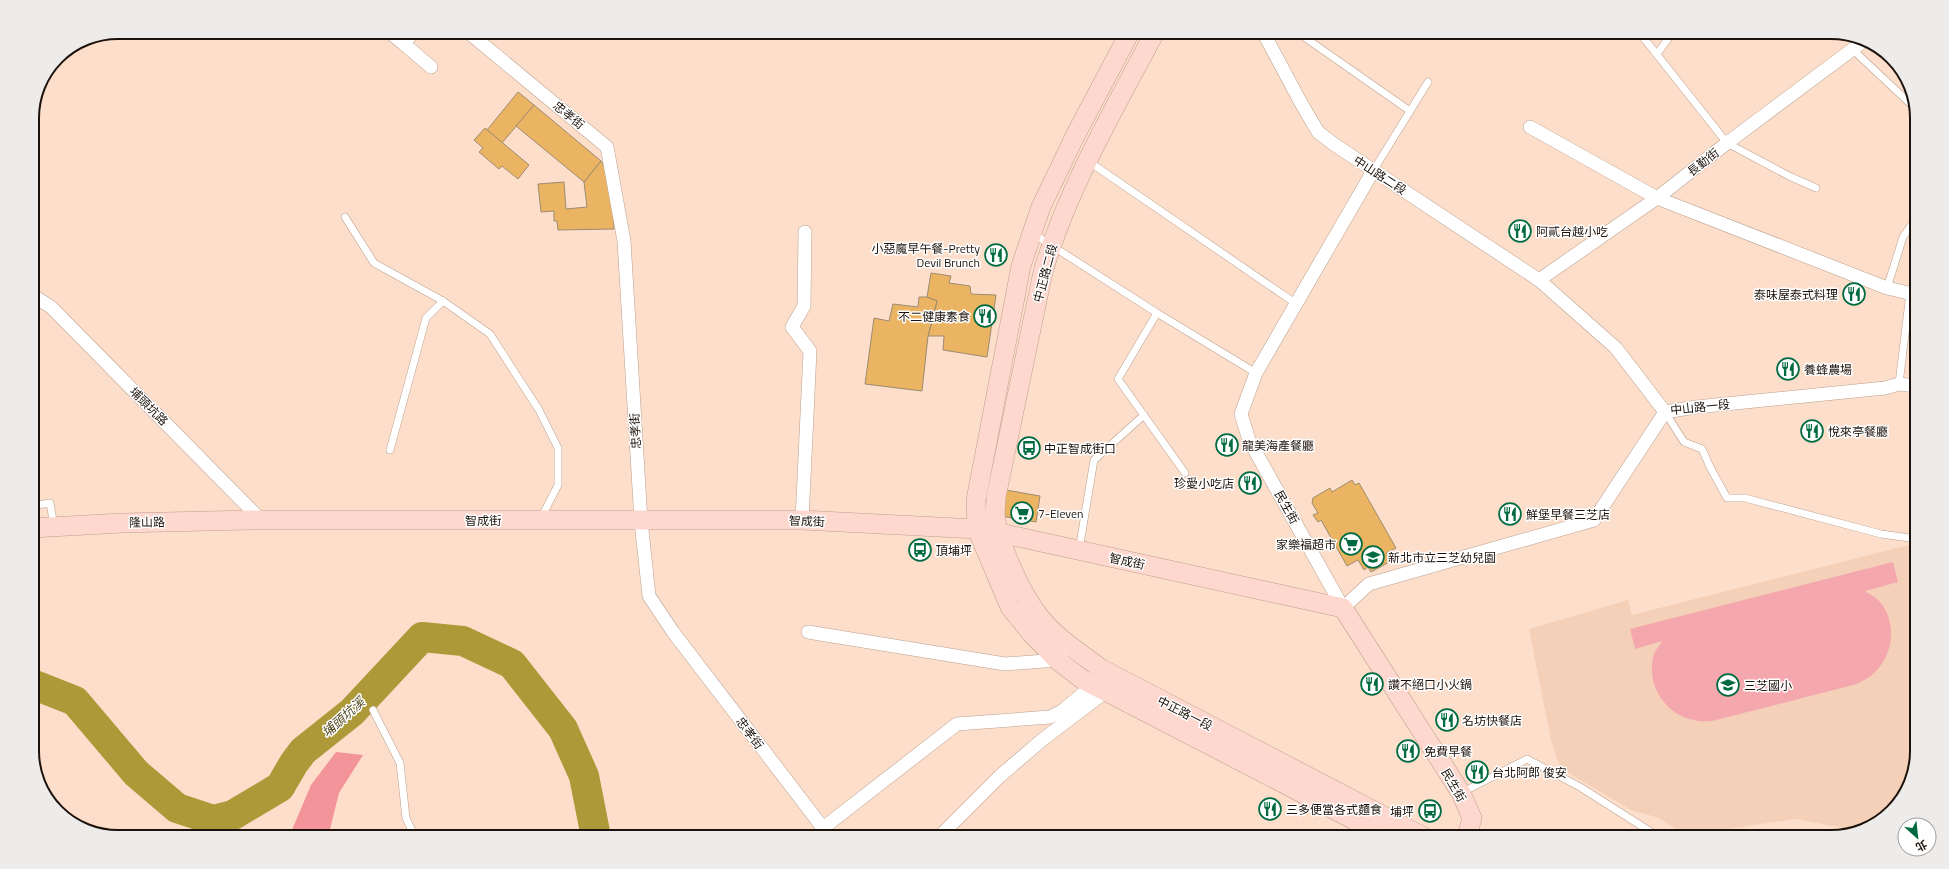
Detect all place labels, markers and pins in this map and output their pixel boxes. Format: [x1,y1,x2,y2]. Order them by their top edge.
restaurant icon: 阿貳台越小吃 [1507,218,1533,244]
place label: 阿貳台越小吃 [1536,222,1608,241]
place label: 小惡魔早午餐-Pretty Devil Brunch [871,239,980,272]
restaurant icon: 小惡魔早午餐-Pretty Devil Brunch [983,242,1009,268]
restaurant icon: 泰味屋泰式料理 [1841,281,1867,307]
place label: 泰味屋泰式料理 [1754,285,1838,304]
restaurant icon: 不二健康素食 [972,303,998,329]
place label: 不二健康素食 [898,307,970,326]
restaurant icon: 養蜂農場 [1775,356,1801,382]
place label: 養蜂農場 [1804,360,1852,379]
restaurant icon: 悅來亭餐廳 [1799,418,1825,444]
place label: 悅來亭餐廳 [1828,422,1888,441]
restaurant icon: 龍美海產餐廳 [1214,432,1240,458]
bus stop icon: 中正智成街口 [1016,435,1042,461]
place label: 龍美海產餐廳 [1242,436,1314,455]
place label: 中正智成街口 [1044,439,1116,458]
restaurant icon: 珍愛小吃店 [1237,470,1263,496]
place label: 珍愛小吃店 [1174,474,1234,493]
supermarket icon: 7-Eleven [1009,500,1035,526]
restaurant icon: 鮮堡早餐三芝店 [1497,501,1523,527]
place label: 7-Eleven [1038,504,1084,523]
place label: 鮮堡早餐三芝店 [1526,505,1610,524]
supermarket icon: 家樂福超市 [1338,531,1364,557]
place label: 家樂福超市 [1276,535,1336,554]
bus stop icon: 頂埔坪 [907,537,933,563]
place label: 頂埔坪 [936,541,972,560]
school or university icon: 新北市立三芝幼兒園 [1360,544,1386,570]
place label: 新北市立三芝幼兒園 [1388,548,1496,567]
restaurant icon: 讚不絕口小火鍋 [1359,671,1385,697]
school or university icon: 三芝國小 [1715,672,1741,698]
place label: 讚不絕口小火鍋 [1388,675,1472,694]
place label: 三芝國小 [1744,676,1792,695]
restaurant icon: 名坊快餐店 [1434,707,1460,733]
place label: 名坊快餐店 [1462,711,1522,730]
restaurant icon: 免費早餐 [1395,738,1421,764]
place label: 免費早餐 [1424,742,1472,761]
restaurant icon: 台北阿郎 俊安 [1464,759,1490,785]
place label: 台北阿郎 俊安 [1492,763,1567,782]
restaurant icon: 三多便當各式麵食 [1257,796,1283,822]
bus stop icon: 埔坪 [1417,798,1443,824]
place label: 三多便當各式麵食 [1286,800,1382,819]
place label: 埔坪 [1390,802,1414,821]

